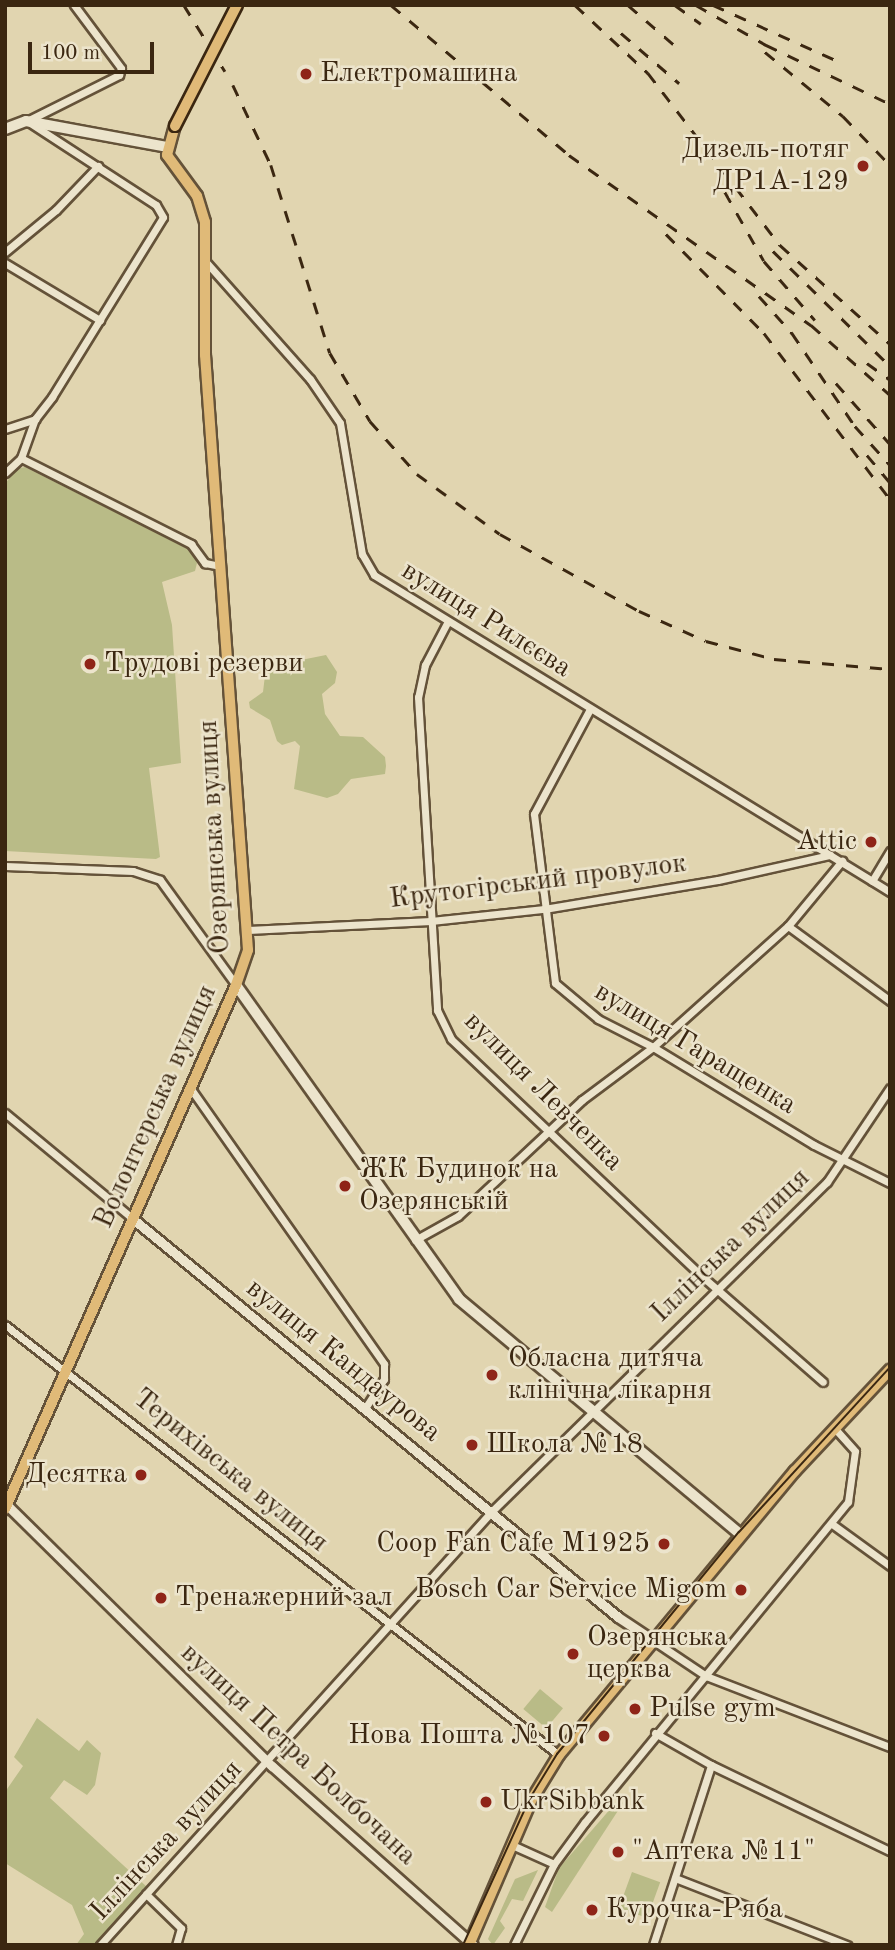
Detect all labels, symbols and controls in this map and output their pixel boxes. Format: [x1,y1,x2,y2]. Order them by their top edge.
scale bar [32,28,158,72]
text: 100 m [41,43,100,64]
place label: Електромашина [320,57,518,91]
marker: Електромашина [298,66,314,82]
place label: Дизель-потяг ДР1А-129 [681,133,849,199]
marker: Дизель-потяг ДР1А-129 [855,158,871,174]
street label: вулиця Рилєєва [395,554,577,686]
place label: Трудові резерви [104,647,303,681]
marker: Трудові резерви [82,656,98,672]
street label: Озерянська вулиця [192,719,238,955]
place label: Attic [796,825,857,859]
marker: Attic [863,834,879,850]
street label: Крутогірський провулок [388,847,688,917]
street label: вулиця Гаращенка [588,975,802,1123]
street label: Волонтерська вулиця [87,980,225,1234]
street label: вулиця Левченка [456,1005,630,1179]
place label: ЖК Будинок на Озерянській [359,1153,558,1219]
street label: Іллінська вулиця [645,1162,817,1330]
marker: ЖК Будинок на Озерянській [337,1178,353,1194]
street label: вулиця Кандаурова [239,1272,447,1450]
place label: Обласна дитяча клінічна лікарня [508,1342,712,1408]
marker: Обласна дитяча клінічна лікарня [482,1365,502,1385]
street label: Терихівська вулиця [126,1382,334,1560]
place label: Школа №18 [486,1428,643,1462]
marker: Школа №18 [464,1437,480,1453]
place label: Десятка [26,1458,127,1492]
marker: Десятка [133,1467,149,1483]
place label: Coop Fan Cafe M1925 [376,1527,650,1561]
marker: Coop Fan Cafe M1925 [656,1536,672,1552]
place label: Bosch Car Service Migom [415,1573,727,1607]
place label: Тренажерний зал [175,1581,392,1615]
marker: Bosch Car Service Migom [733,1582,749,1598]
marker: Тренажерний зал [153,1590,169,1606]
place label: Озерянська церква [587,1621,728,1687]
street label: вулиця Петра Болбочана [173,1637,423,1873]
marker: Озерянська церква [565,1646,581,1662]
place label: Pulse gym [649,1692,776,1726]
marker: Pulse gym [627,1701,643,1717]
place label: Нова Пошта №107 [348,1719,590,1753]
marker: Нова Пошта №107 [596,1728,612,1744]
street label: Іллінська вулиця [84,1754,250,1928]
place label: UkrSibbank [500,1785,645,1819]
marker: UkrSibbank [478,1794,494,1810]
place label: "Аптека №11" [632,1835,815,1869]
marker: "Аптека №11" [610,1844,626,1860]
place label: Курочка-Ряба [606,1893,783,1927]
marker: Курочка-Ряба [584,1902,600,1918]

